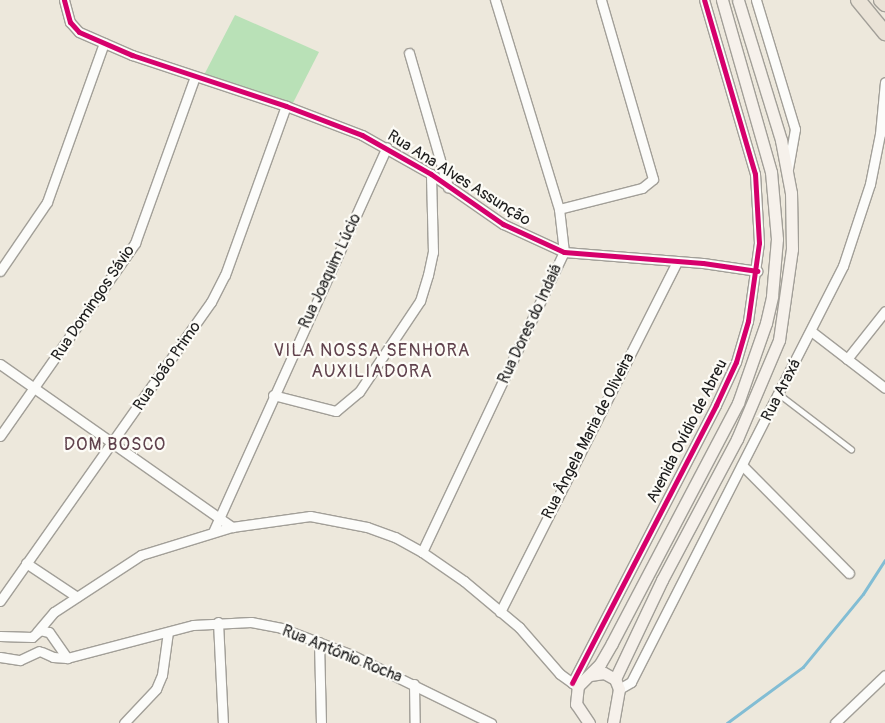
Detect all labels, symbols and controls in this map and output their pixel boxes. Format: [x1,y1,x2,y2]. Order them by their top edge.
street label: Rua Ana Alves Assunção [384,126,534,230]
street label: Rua Joaquim Lúcio [295,211,365,331]
street label: Rua Domingos Sávio [47,242,139,364]
street label: Rua Dores do Indaiá [494,261,566,387]
street label: Rua João Primo [129,318,205,414]
district label: VILA NOSSA SENHORA AUXILIADORA [271,341,473,384]
street label: Rua Ângela Maria de Oliveira [538,350,638,522]
street label: Avenida Ovídio de Abreu [642,356,732,506]
street label: Rua Araxá [757,356,805,424]
district label: DOM BOSCO [63,434,167,456]
street label: Rua Antônio Rocha [279,621,405,687]

